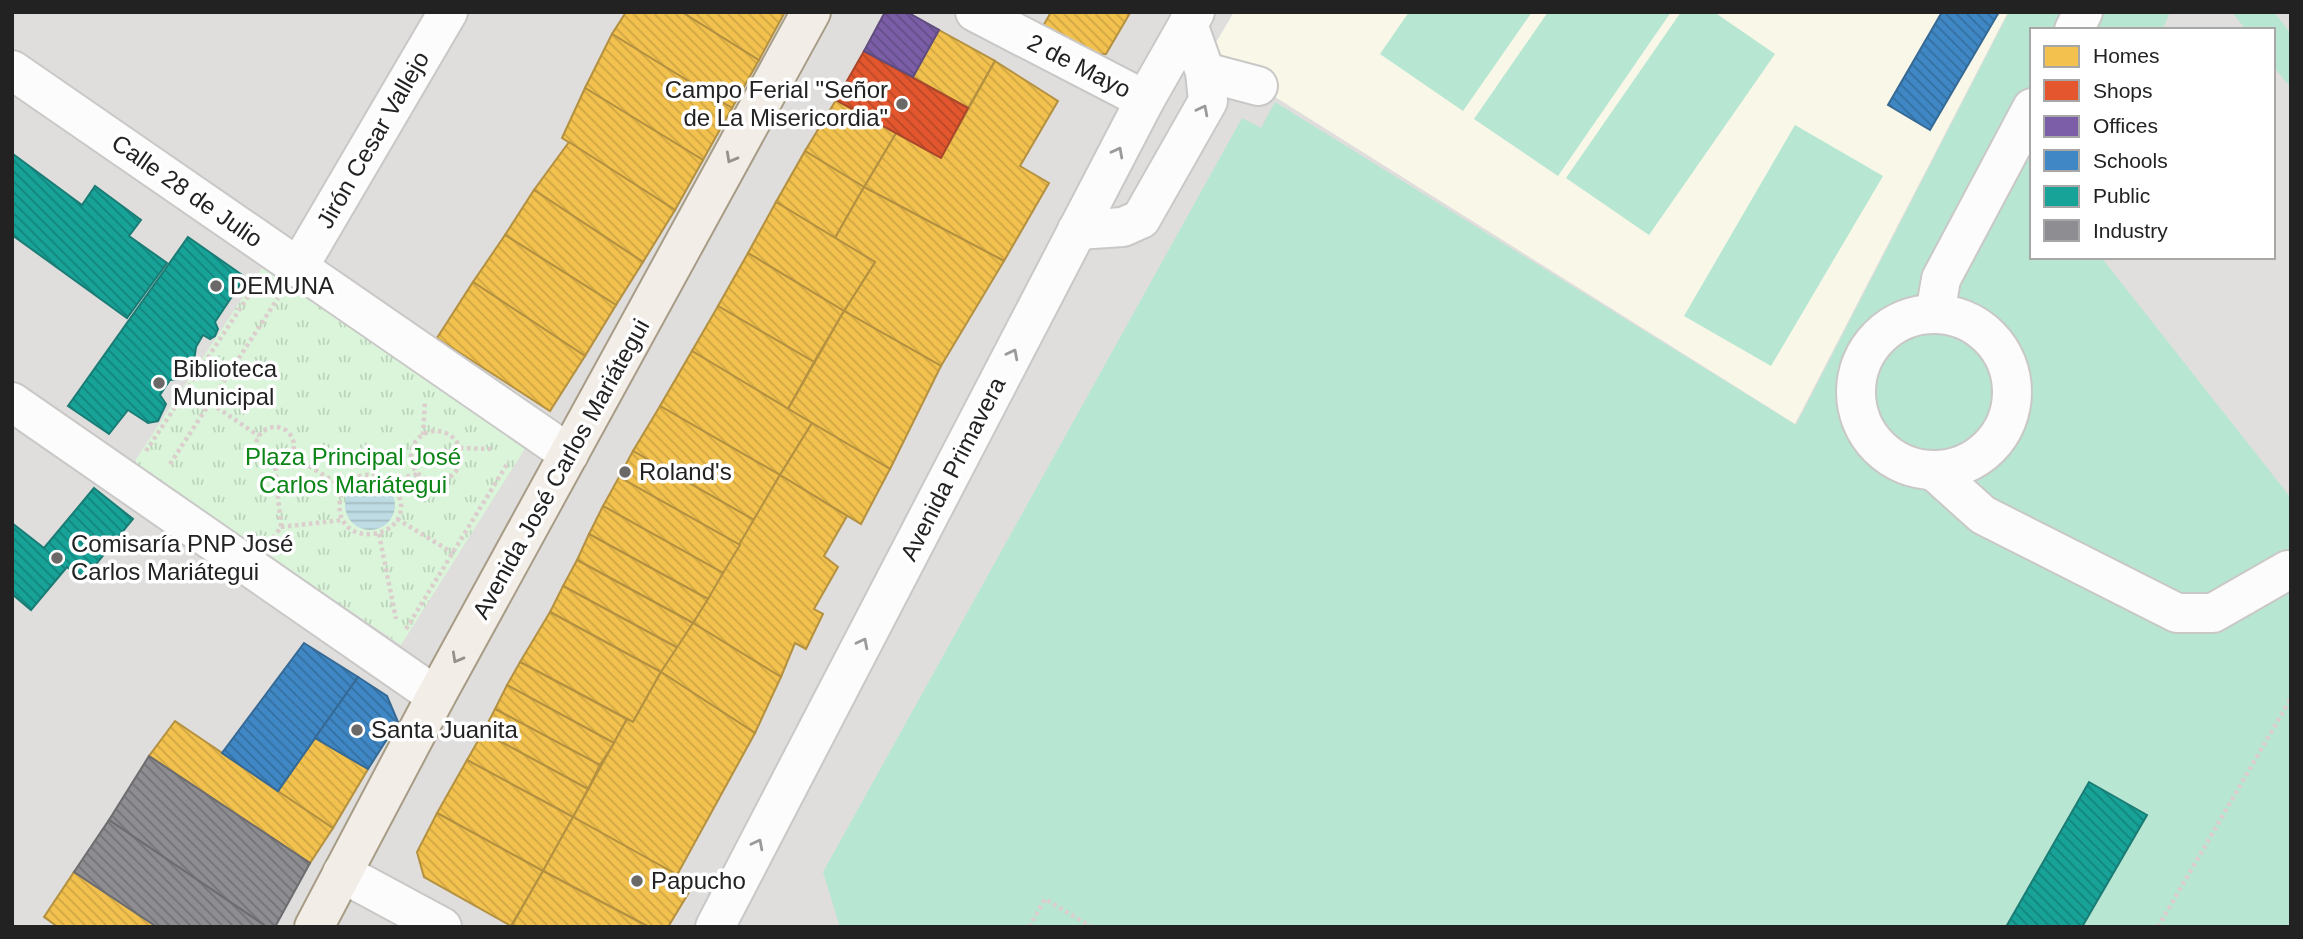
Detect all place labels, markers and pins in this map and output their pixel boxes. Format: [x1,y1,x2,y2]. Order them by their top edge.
place label: Campo Ferial "Señor de La Misericordia" [665,76,888,131]
marker: Campo Ferial "Señor de La Misericordia" [894,96,910,112]
place label: DEMUNA [230,272,334,299]
marker: DEMUNA [208,278,224,294]
place label: Biblioteca Municipal [173,355,278,410]
marker: Biblioteca Municipal [151,375,167,391]
place label: Roland's [639,458,732,485]
marker: Roland's [617,464,633,480]
place label: Comisaría PNP José Carlos Mariátegui [71,530,293,585]
marker: Comisaría PNP José Carlos Mariátegui [49,550,65,566]
place label: Santa Juanita [371,716,518,743]
marker: Santa Juanita [349,722,365,738]
place label: Papucho [651,867,746,894]
marker: Papucho [629,873,645,889]

